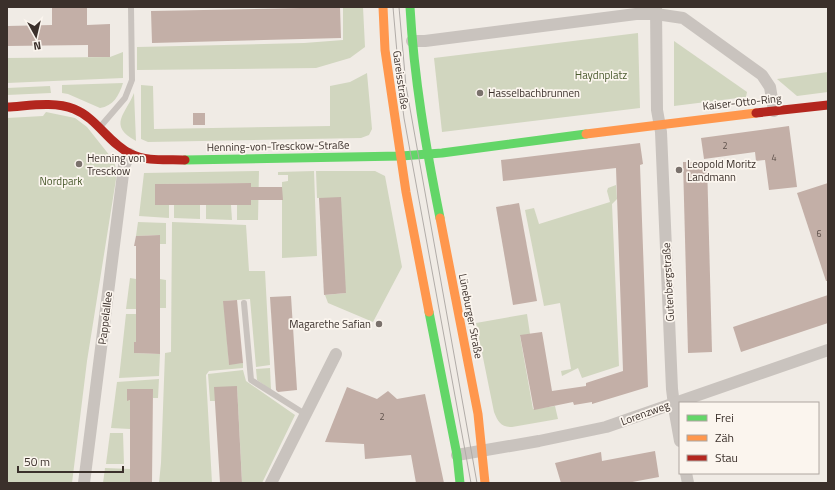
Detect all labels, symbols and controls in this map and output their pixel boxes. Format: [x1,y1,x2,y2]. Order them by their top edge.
north arrow [16,16,56,56]
text: N [33,37,42,54]
street label: Gareisstraße [389,50,413,111]
park label: Haydnplatz [575,67,627,83]
place label: Hasselbachbrunnen [488,85,580,101]
marker: Hasselbachbrunnen [475,88,485,98]
street label: Kaiser-Otto-Ring [702,90,783,114]
street label: Henning-von-Tresckow-Straße [206,137,350,155]
house number: 2 [722,139,728,152]
place label: Henning von Tresckow [87,150,145,179]
house number: 4 [771,151,777,164]
place label: Leopold Moritz Landmann [687,156,756,185]
marker: Henning von Tresckow [74,159,84,169]
marker: Leopold Moritz Landmann [674,165,684,175]
park label: Nordpark [39,173,83,189]
house number: 6 [816,227,822,240]
street label: Gutenbergstraße [658,242,678,322]
street label: Lüneburger Straße [455,272,487,360]
street label: Pappelallee [94,290,116,345]
place label: Magarethe Safian [289,316,371,332]
marker: Magarethe Safian [374,319,384,329]
street label: Lorenzweg [618,397,672,429]
legend [679,402,819,474]
text: Frei [715,408,734,427]
house number: 2 [379,410,385,423]
text: Zäh [715,428,734,447]
scale bar [18,448,123,474]
text: Stau [715,448,738,467]
text: 50 m [24,452,50,471]

